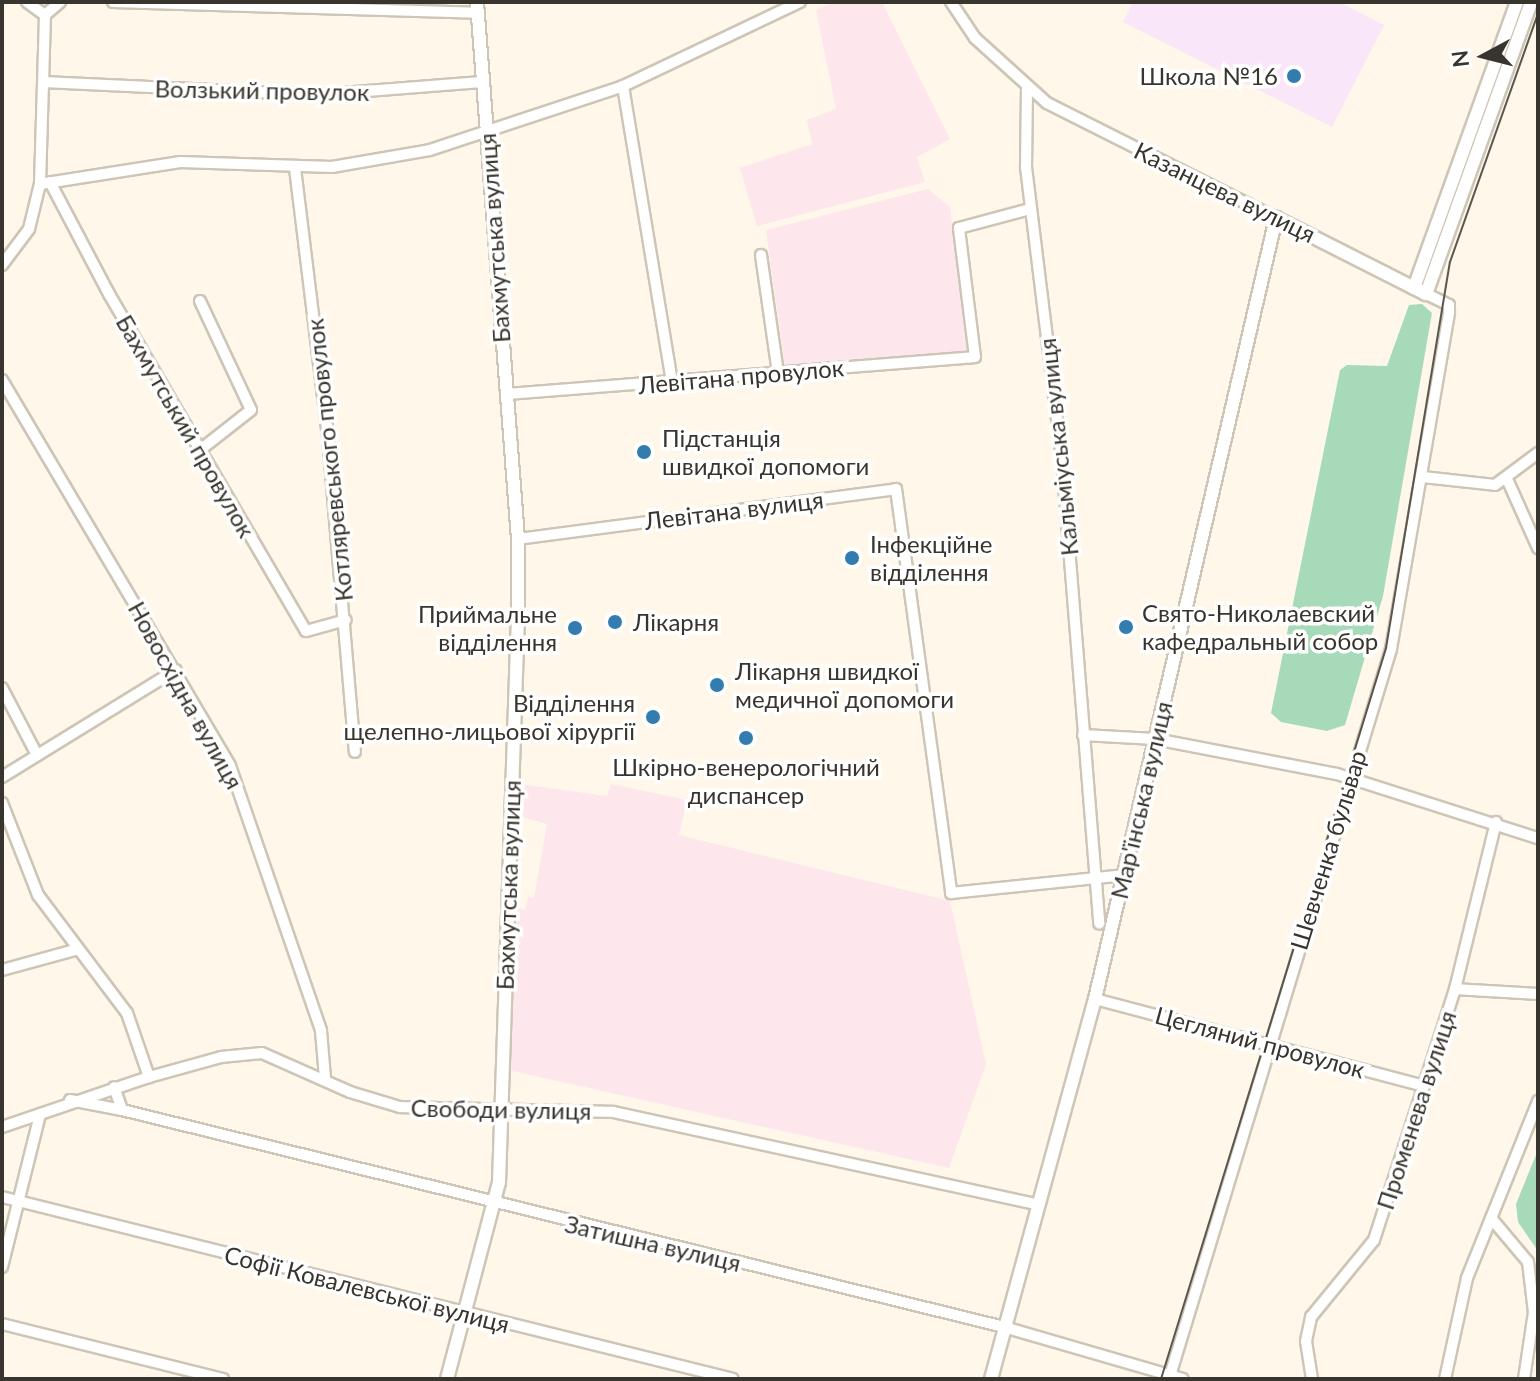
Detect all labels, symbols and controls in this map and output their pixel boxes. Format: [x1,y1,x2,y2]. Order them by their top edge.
north arrow [1444,16,1524,96]
text: N [1445,49,1474,69]
place label: Школа №16 [1139,62,1278,90]
marker: Школа №16 [1285,67,1303,85]
street label: Волзький провулок [154,74,370,106]
street label: Бахмутська вулиця [472,132,516,344]
street label: Казанцева вулиця [1130,136,1320,248]
street label: Бахмутський провулок [110,310,262,542]
street label: Котляревського провулок [300,317,358,603]
street label: Кальміуська вулиця [1032,337,1084,557]
street label: Левітана провулок [637,353,845,399]
place label: Підстанція швидкої допомоги [662,424,869,480]
marker: Підстанція швидкої допомоги [633,441,655,463]
street label: Левітана вулиця [643,485,825,535]
place label: Інфекційне відділення [870,530,992,586]
marker: Інфекційне відділення [841,547,863,569]
street label: Новосхідна вулиця [123,596,249,794]
place label: Свято-Николаевский кафедральный собор [1142,599,1378,655]
place label: Приймальне відділення [418,600,557,656]
place label: Лікарня [633,608,719,636]
marker: Лікарня [604,611,626,633]
marker: Приймальне відділення [564,617,586,639]
marker: Свято-Николаевский кафедральный собор [1117,618,1135,636]
place label: Лікарня швидкої медичної допомоги [735,657,954,713]
marker: Лікарня швидкої медичної допомоги [706,674,728,696]
place label: Відділення щелепно-лицьової хірургії [343,689,635,745]
street label: Мар'їнська вулиця [1104,698,1178,902]
marker: Відділення щелепно-лицьової хірургії [642,706,664,728]
marker: Шкірно-венерологічний диспансер [735,727,757,749]
street label: Шевченка бульвар [1284,747,1372,953]
place label: Шкірно-венерологічний диспансер [612,753,880,809]
street label: Бахмутська вулиця [490,779,526,991]
street label: Цегляний провулок [1152,1000,1368,1084]
street label: Променева вулиця [1370,1007,1462,1213]
street label: Свободи вулиця [411,1093,591,1125]
street label: Затишна вулиця [562,1209,744,1277]
street label: Софії Ковалевської вулиця [221,1240,513,1338]

